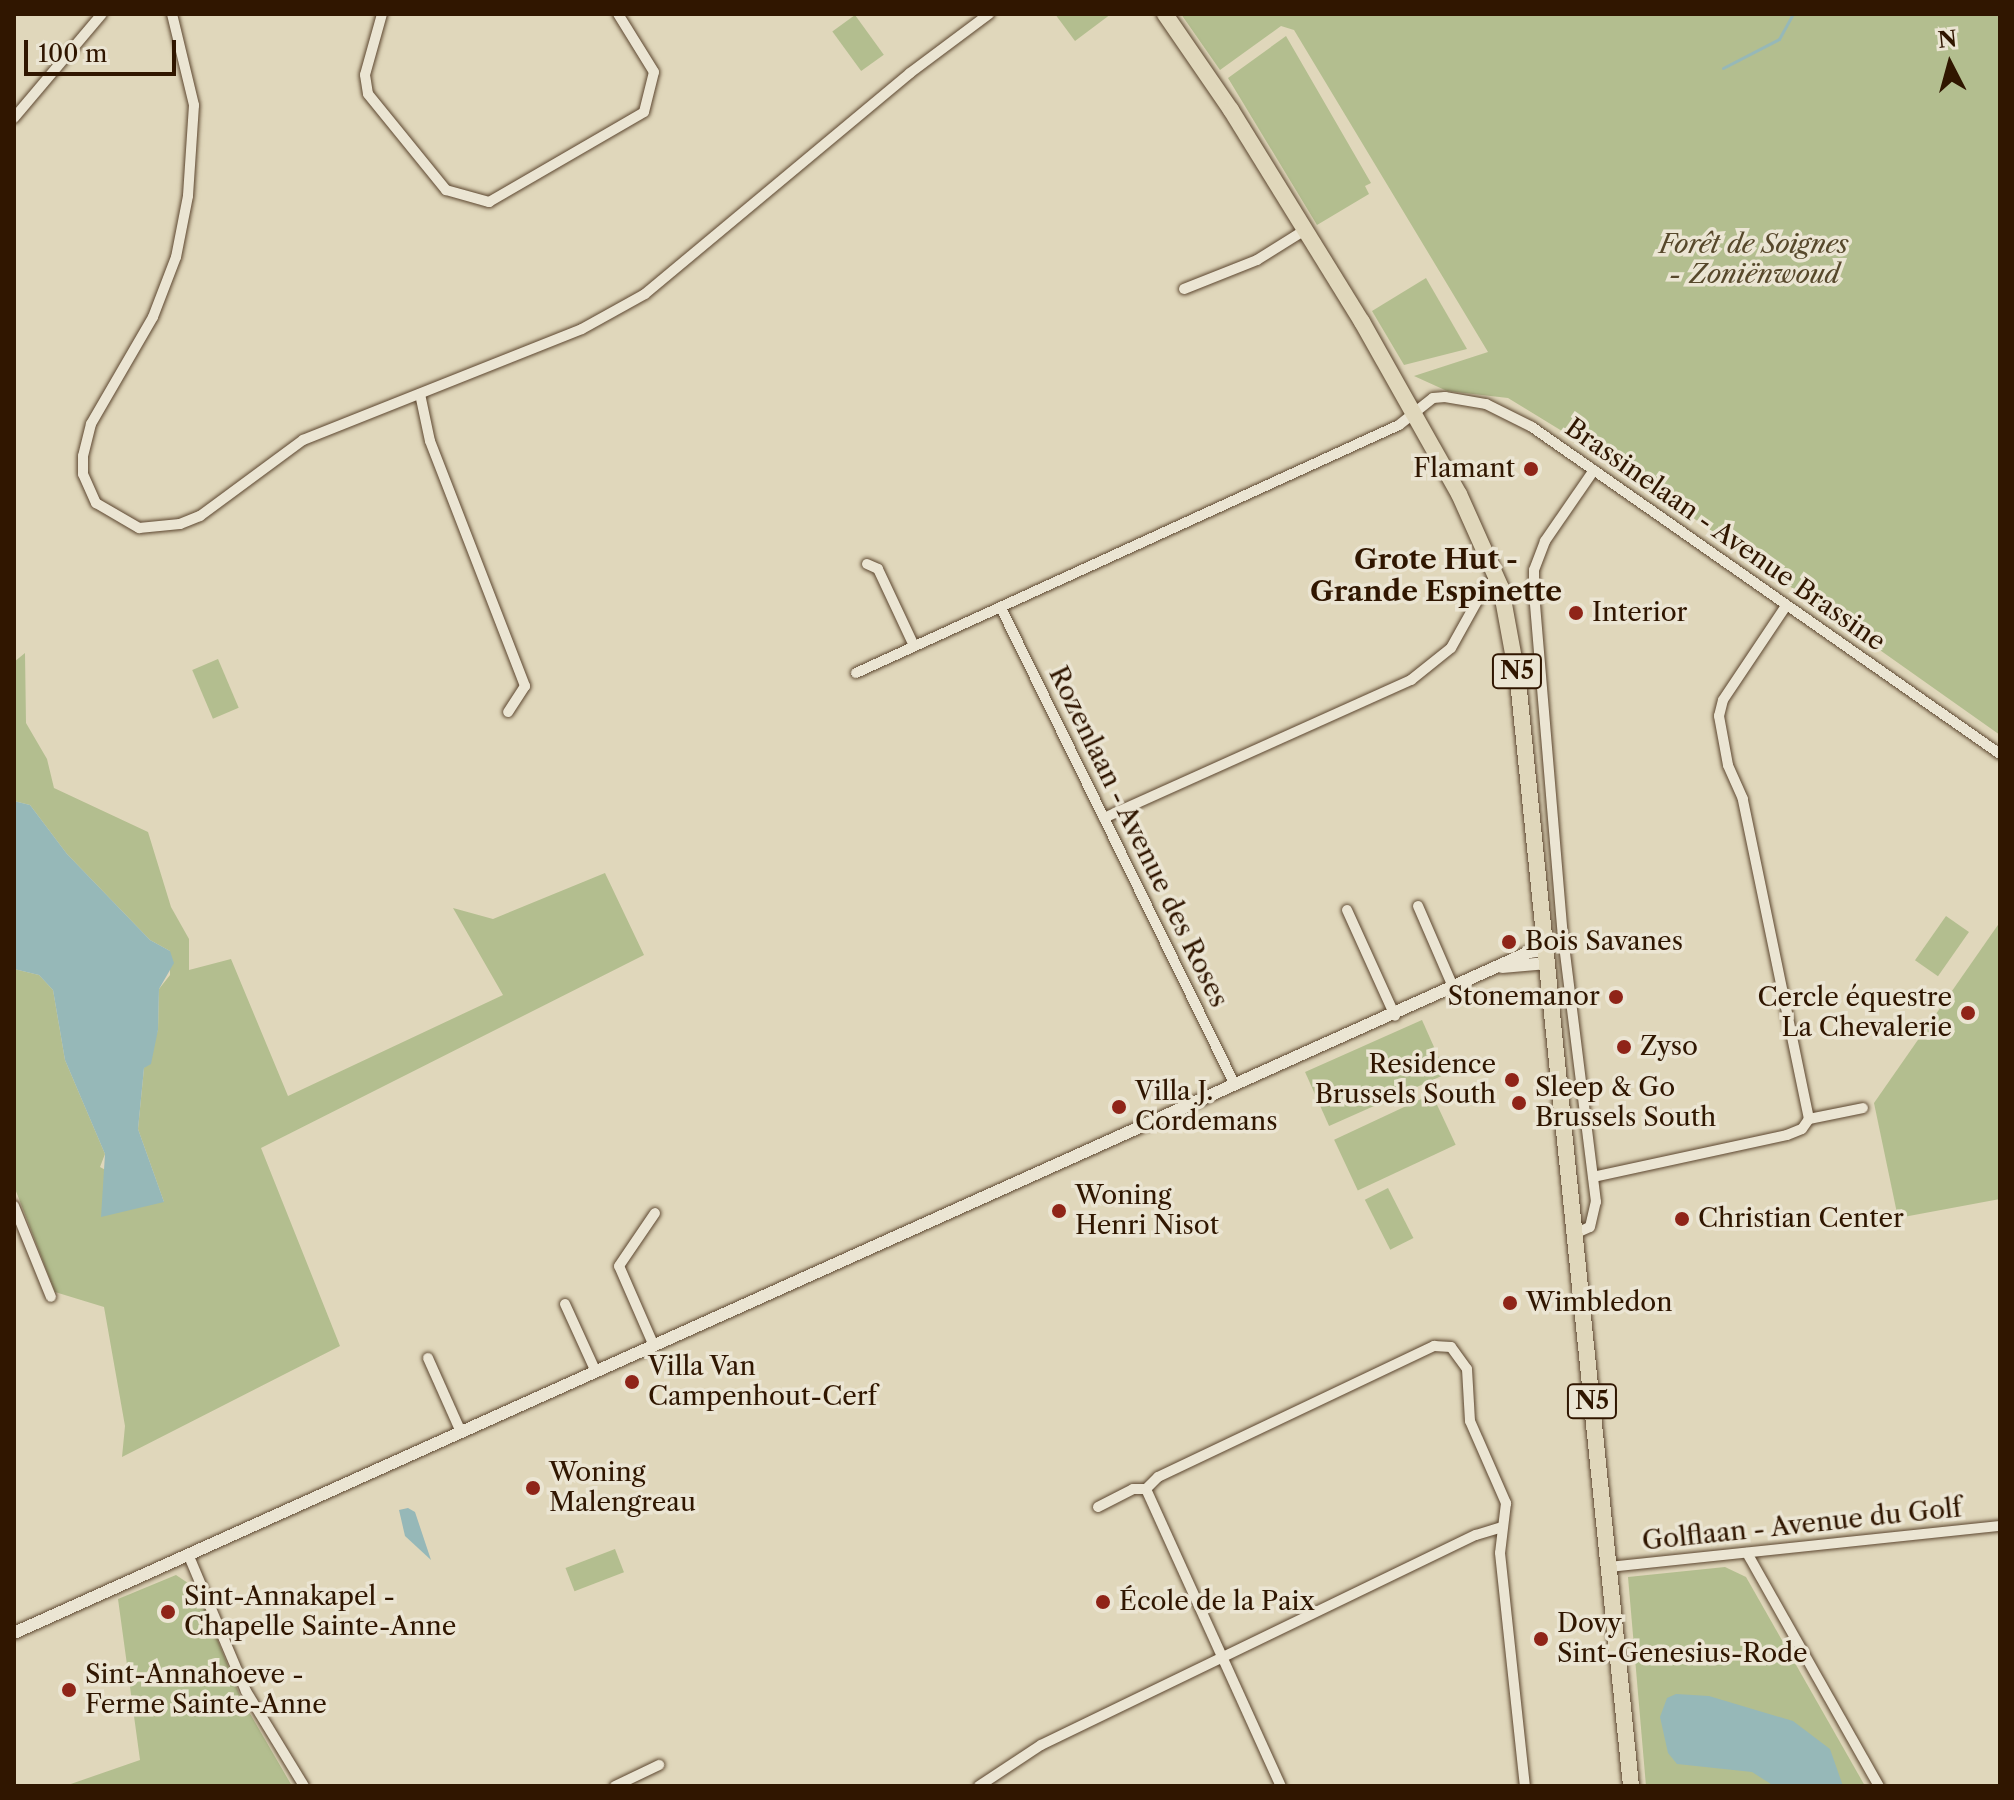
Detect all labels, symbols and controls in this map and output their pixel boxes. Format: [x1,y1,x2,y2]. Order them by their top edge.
scale bar [28,24,180,74]
north arrow [1910,24,1990,104]
text: N [1937,25,1958,54]
text: 100 m [38,39,107,68]
park label: Forêt de Soignes - Zoniënwoud [1659,229,1849,290]
street label: Brassinelaan - Avenue Brassine [1559,412,1891,658]
place label: Flamant [1413,453,1515,485]
marker: Flamant [1522,460,1540,478]
district label: Grote Hut - Grande Espinette [1310,542,1562,608]
place label: Interior [1592,597,1688,629]
marker: Interior [1567,604,1585,622]
road number: N5 [1491,651,1543,691]
street label: Rozenlaan - Avenue des Roses [1042,661,1234,1013]
place label: Bois Savanes [1525,926,1683,958]
marker: Bois Savanes [1500,933,1518,951]
place label: Stonemanor [1447,981,1600,1013]
place label: Cercle équestre La Chevalerie [1758,982,1952,1044]
marker: Stonemanor [1607,988,1625,1006]
marker: Cercle équestre La Chevalerie [1959,1004,1977,1022]
place label: Zyso [1640,1031,1698,1063]
marker: Zyso [1615,1038,1633,1056]
place label: Residence Brussels South [1315,1049,1496,1110]
marker: Residence Brussels South [1503,1071,1521,1089]
place label: Sleep & Go Brussels South [1535,1072,1716,1134]
place label: Villa J. Cordemans [1135,1076,1278,1138]
marker: Sleep & Go Brussels South [1510,1094,1528,1112]
marker: Villa J. Cordemans [1110,1098,1128,1116]
place label: Woning Henri Nisot [1075,1180,1219,1242]
marker: Woning Henri Nisot [1050,1202,1068,1220]
place label: Christian Center [1698,1203,1904,1235]
marker: Christian Center [1673,1210,1691,1228]
place label: Wimbledon [1526,1287,1673,1319]
marker: Wimbledon [1501,1294,1519,1312]
place label: Villa Van Campenhout-Cerf [648,1351,877,1412]
marker: Villa Van Campenhout-Cerf [623,1373,641,1391]
road number: N5 [1566,1381,1618,1421]
place label: Woning Malengreau [549,1457,696,1518]
marker: Woning Malengreau [524,1479,542,1497]
street label: Golflaan - Avenue du Golf [1640,1493,1964,1557]
place label: Sint-Annakapel - Chapelle Sainte-Anne [184,1581,456,1642]
place label: École de la Paix [1119,1586,1315,1618]
marker: École de la Paix [1094,1593,1112,1611]
marker: Sint-Annakapel - Chapelle Sainte-Anne [159,1603,177,1621]
place label: Dovy Sint-Genesius-Rode [1557,1608,1808,1670]
marker: Dovy Sint-Genesius-Rode [1532,1630,1550,1648]
place label: Sint-Annahoeve - Ferme Sainte-Anne [85,1659,327,1720]
marker: Sint-Annahoeve - Ferme Sainte-Anne [60,1681,78,1699]

